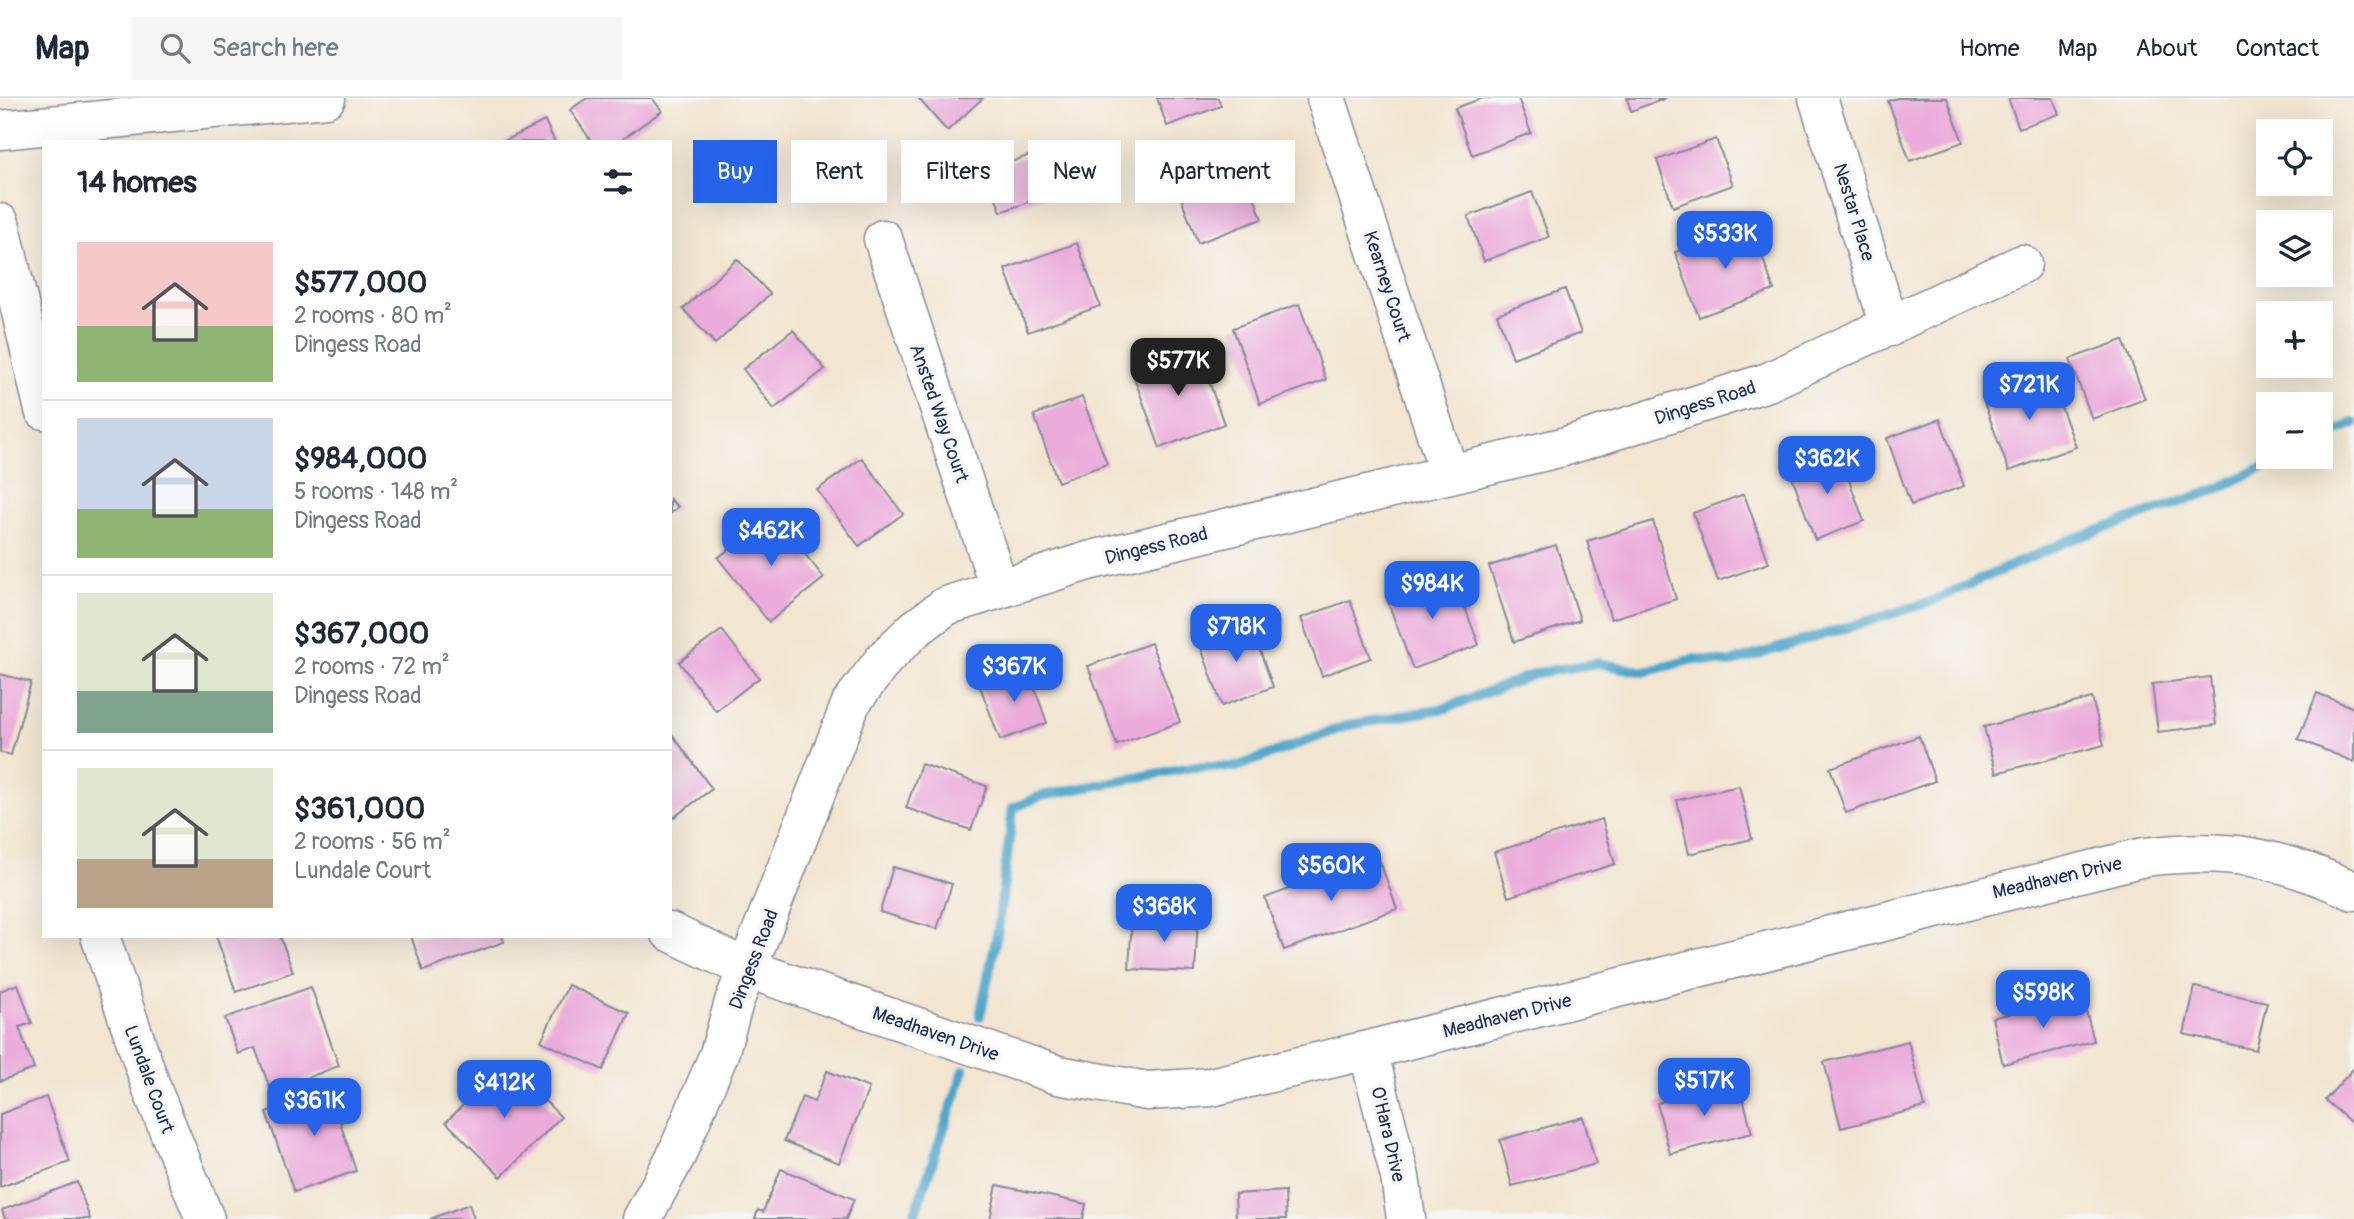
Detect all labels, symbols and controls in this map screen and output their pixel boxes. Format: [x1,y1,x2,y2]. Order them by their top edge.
search box [132,17,622,80]
text: Map [35,28,90,69]
icon: search [156,29,194,67]
text: Search here [212,32,339,64]
text: Home [1959,34,2020,63]
text: Map [2058,34,2098,63]
text: About [2136,34,2198,63]
text: Contact [2236,34,2319,63]
map controls [2256,119,2333,469]
button: locate [2256,119,2333,196]
chip: Buy [693,140,777,203]
chip: Rent [791,140,887,203]
chip: Filters [901,140,1014,203]
chip: New [1028,140,1121,203]
chip: Apartment [1135,140,1295,203]
street label: Nestar Place [1828,161,1880,265]
icon: filters [599,163,637,201]
text: 14 homes [77,164,197,201]
button: layers [2256,210,2333,287]
pin: $533K [1676,212,1774,271]
text: $533K [1693,219,1757,248]
street label: Kearney Court [1358,228,1416,345]
text: $577,000 [294,264,427,301]
icon: home [133,270,217,354]
text: 2 rooms · 80 m² [294,301,452,330]
button: + [2256,301,2333,378]
text: Dingess Road [294,330,421,359]
pin: $577K [1129,338,1227,398]
street label: Ansted Way Court [904,341,974,486]
text: $577K [1146,346,1210,375]
pin: $721K [1980,362,2078,422]
text: $721K [1999,370,2059,399]
street label: Dingess Road [1652,375,1759,431]
button: − [2256,392,2333,469]
pin: $362K [1778,436,1876,496]
text: $984,000 [294,440,427,477]
text: $362K [1794,444,1860,473]
icon: home [133,446,217,530]
text: 5 rooms · 148 m² [294,477,458,506]
text: Dingess Road [294,506,421,535]
pin: $462K [722,508,820,568]
text: $462K [738,516,804,545]
street label: Dingess Road [1102,522,1210,570]
pin: $984K [1383,561,1481,621]
text: $984K [1400,569,1464,598]
pin: $718K [1187,604,1285,664]
text: $718K [1206,612,1266,641]
text: $367,000 [294,615,429,652]
icon: home [133,621,217,705]
pin: $367K [965,644,1063,704]
text: 2 rooms · 72 m² [294,652,450,681]
text: $367K [982,652,1046,681]
text: Dingess Road [294,681,421,710]
text: $361,000 [294,790,425,827]
icon: home [133,796,217,880]
text: 2 rooms · 56 m² [294,827,451,856]
pin: $560K [1282,844,1380,903]
text: $560K [1297,851,1365,880]
street label: Meadhaven Drive [1990,851,2125,905]
text: Lundale Court [294,856,431,885]
pin: $368K [1115,884,1213,944]
text: $368K [1132,892,1196,921]
street label: Dingess Road [724,906,784,1013]
pin: $598K [1994,970,2092,1030]
text: $598K [2012,978,2074,1007]
street label: Meadhaven Drive [1440,988,1575,1044]
street label: Meadhaven Drive [869,1001,1003,1067]
street label: Lundale Court [118,1022,180,1137]
pin: $517K [1655,1058,1753,1118]
pin: $412K [455,1060,553,1120]
text: $517K [1674,1066,1734,1095]
text: $412K [473,1068,535,1097]
pin: $361K [265,1079,363,1138]
street label: O'Hara Drive [1365,1084,1411,1185]
text: $361K [283,1086,345,1115]

